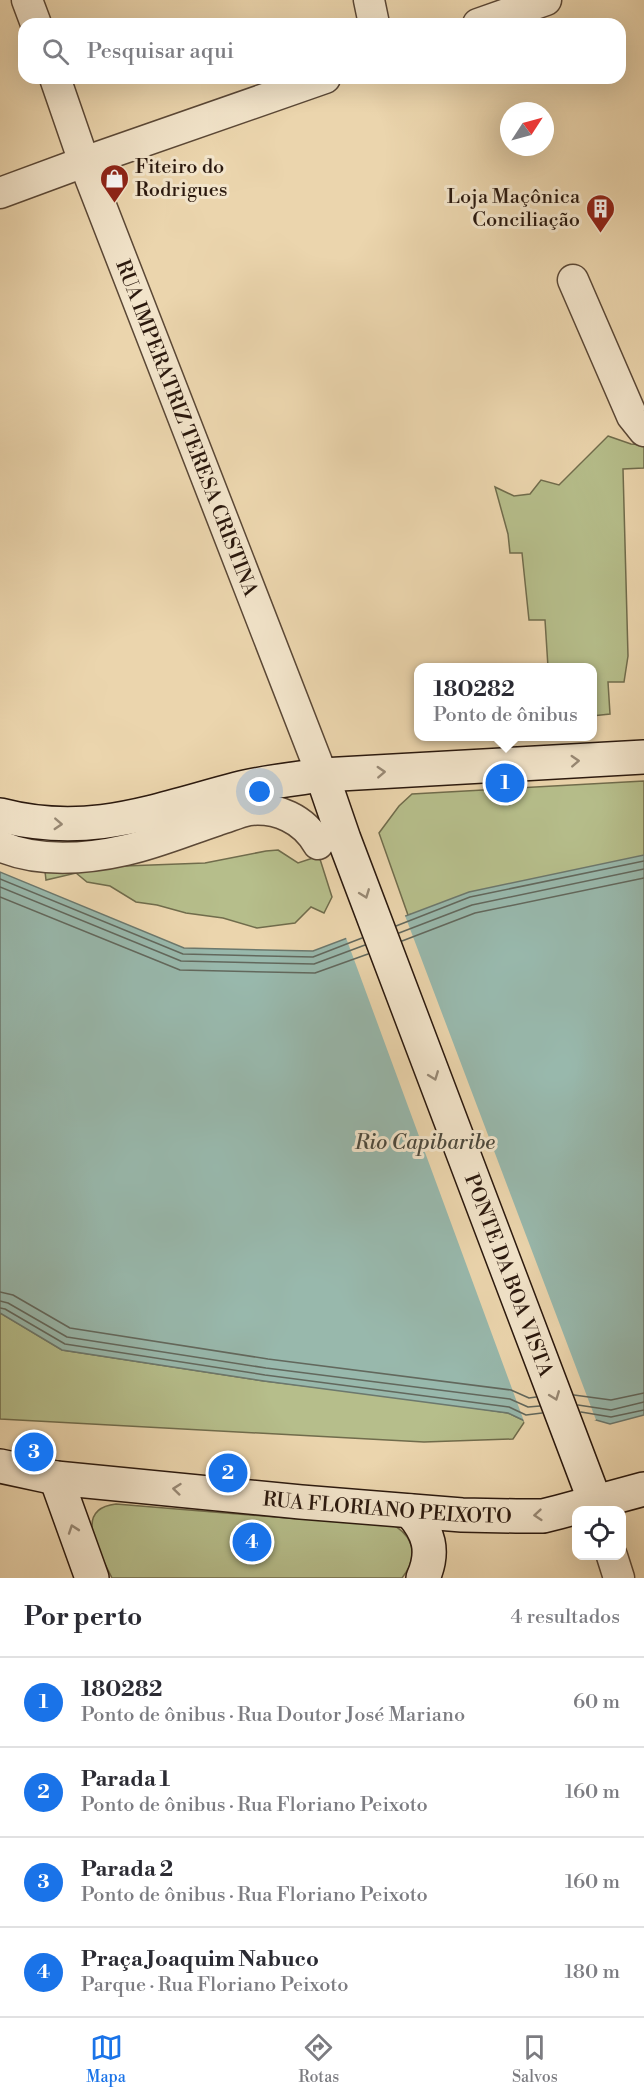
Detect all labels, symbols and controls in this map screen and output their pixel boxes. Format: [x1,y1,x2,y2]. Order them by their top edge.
search box [18,18,626,84]
icon: search [39,35,72,68]
text: Pesquisar aqui [87,38,234,65]
north arrow [500,102,554,156]
place label: Fiteiro do Rodrigues [135,155,228,203]
shop icon: Fiteiro do Rodrigues [98,162,130,204]
place label: Loja Maçônica Conciliação [447,185,581,233]
building icon: Loja Maçônica Conciliação [585,192,617,234]
street label: RUA IMPERATRIZ TERESA CRISTINA [109,257,263,601]
popup [414,663,597,741]
text: 180282 [433,676,515,703]
text: Ponto de ônibus [433,703,578,728]
one-way arrow [571,754,580,767]
pin: 1 [486,760,524,806]
one-way arrow [376,766,385,779]
your location [245,777,274,806]
one-way arrow [53,818,62,831]
one-way arrow [358,888,370,899]
one-way arrow [427,1070,439,1081]
water label: Rio Capibaribe [354,1130,495,1156]
street label: PONTE DA BOA VISTA [458,1171,558,1382]
one-way arrow [548,1390,560,1401]
pin: 3 [15,1430,54,1474]
pin: 2 [208,1450,248,1496]
one-way arrow [172,1483,181,1496]
street label: RUA FLORIANO PEIXOTO [262,1487,512,1530]
map controls [572,1506,626,1560]
button: locate [572,1506,626,1560]
one-way arrow [534,1508,543,1521]
pin: 4 [232,1520,272,1564]
one-way arrow [68,1524,81,1534]
text: Por perto [24,1601,142,1633]
text: 4 resultados [510,1605,620,1630]
text: 180282 [81,1676,162,1703]
text: 1 [39,1690,48,1715]
text: 60 m [573,1690,620,1715]
text: Ponto de ônibus · Rua Doutor José Mariano [81,1703,465,1728]
text: Parada 1 [81,1766,170,1793]
text: 2 [37,1780,50,1805]
text: 160 m [565,1780,620,1805]
text: Ponto de ônibus · Rua Floriano Peixoto [81,1793,428,1818]
text: Parada 2 [81,1856,173,1883]
text: 3 [37,1870,50,1895]
text: 160 m [565,1870,620,1895]
text: Ponto de ônibus · Rua Floriano Peixoto [81,1883,428,1908]
text: Praça Joaquim Nabuco [81,1946,319,1973]
text: 4 [37,1960,50,1985]
text: 180 m [565,1960,620,1985]
text: Parque · Rua Floriano Peixoto [81,1973,348,1998]
tab: Mapa [86,2031,126,2087]
tab: Rotas [299,2031,339,2087]
tab: Salvos [512,2031,558,2087]

